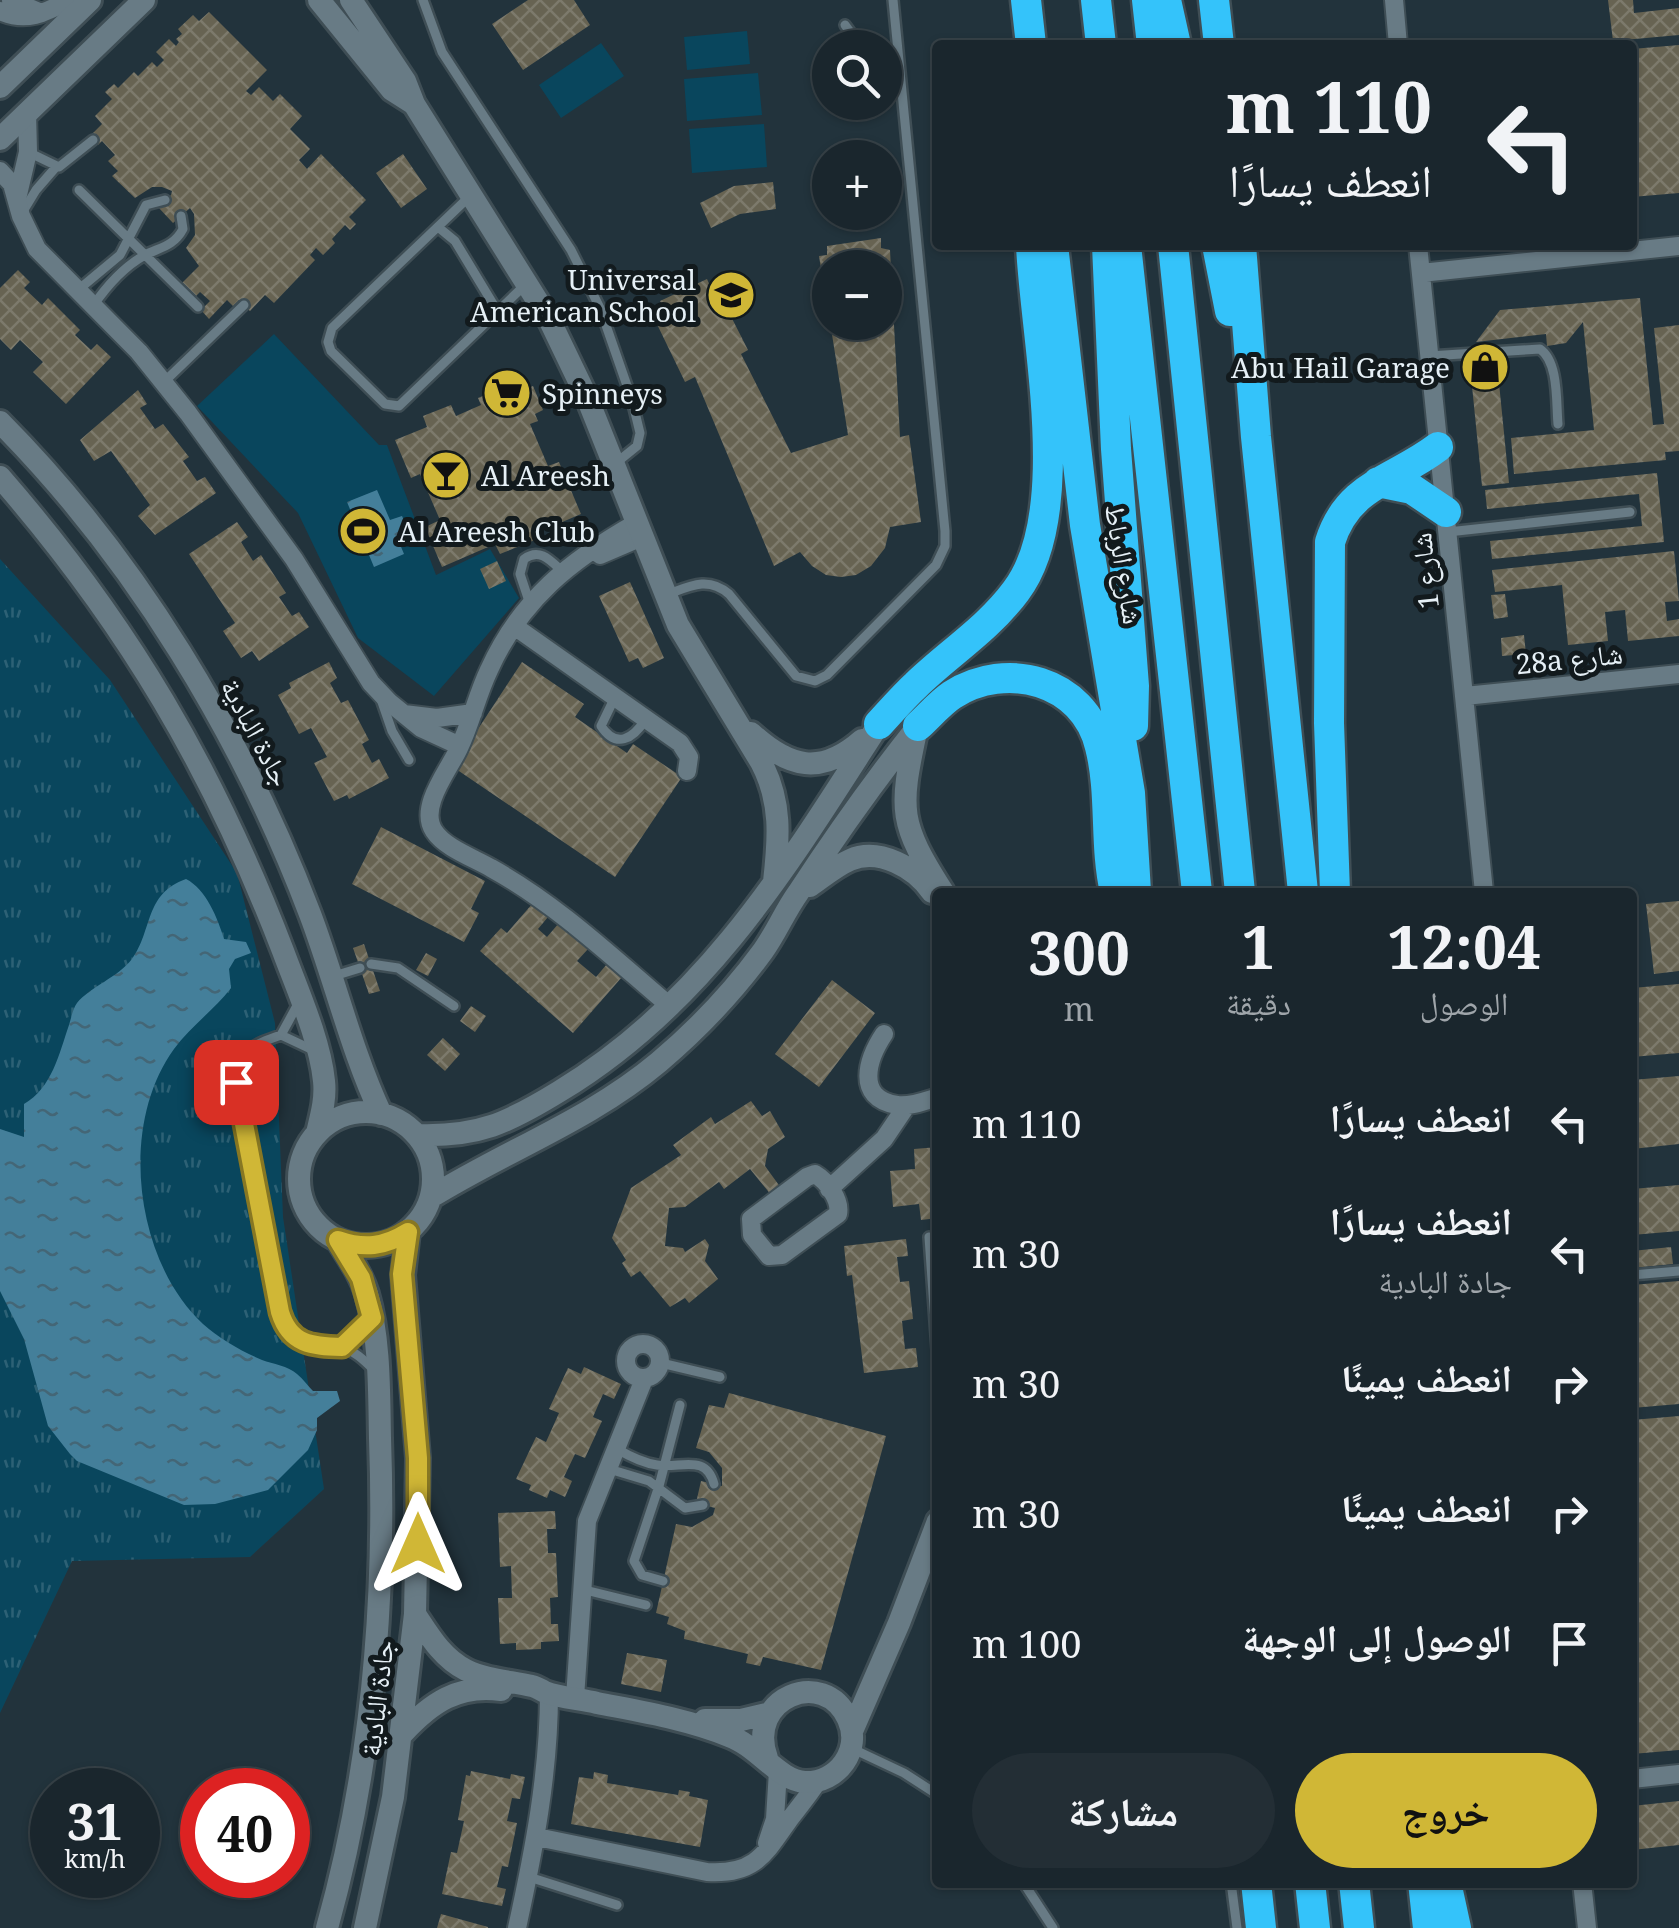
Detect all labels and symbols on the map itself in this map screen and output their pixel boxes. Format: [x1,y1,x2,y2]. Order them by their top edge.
place label: Universal American School [470,260,696,330]
school or university icon: Universal American School [705,269,757,321]
shop icon: Abu Hail Garage [1459,341,1511,393]
place label: Abu Hail Garage [1231,348,1450,386]
supermarket icon: Spinneys [481,367,533,419]
place label: Spinneys [542,374,663,412]
bar icon: Al Areesh [420,449,472,501]
place label: Al Areesh [481,456,610,494]
street label: شارع الرباط [1097,501,1153,627]
sports icon: Al Areesh Club [337,505,389,557]
place label: Al Areesh Club [398,512,595,550]
street label: شارع 1 [1401,531,1447,611]
street label: 28a شارع [1514,633,1624,683]
street label: جادة البادية [213,671,301,793]
pin [194,1040,279,1125]
position arrow [366,1492,470,1596]
street label: جادة البادية [350,1638,402,1758]
speed limit sign: 40 [180,1768,310,1898]

